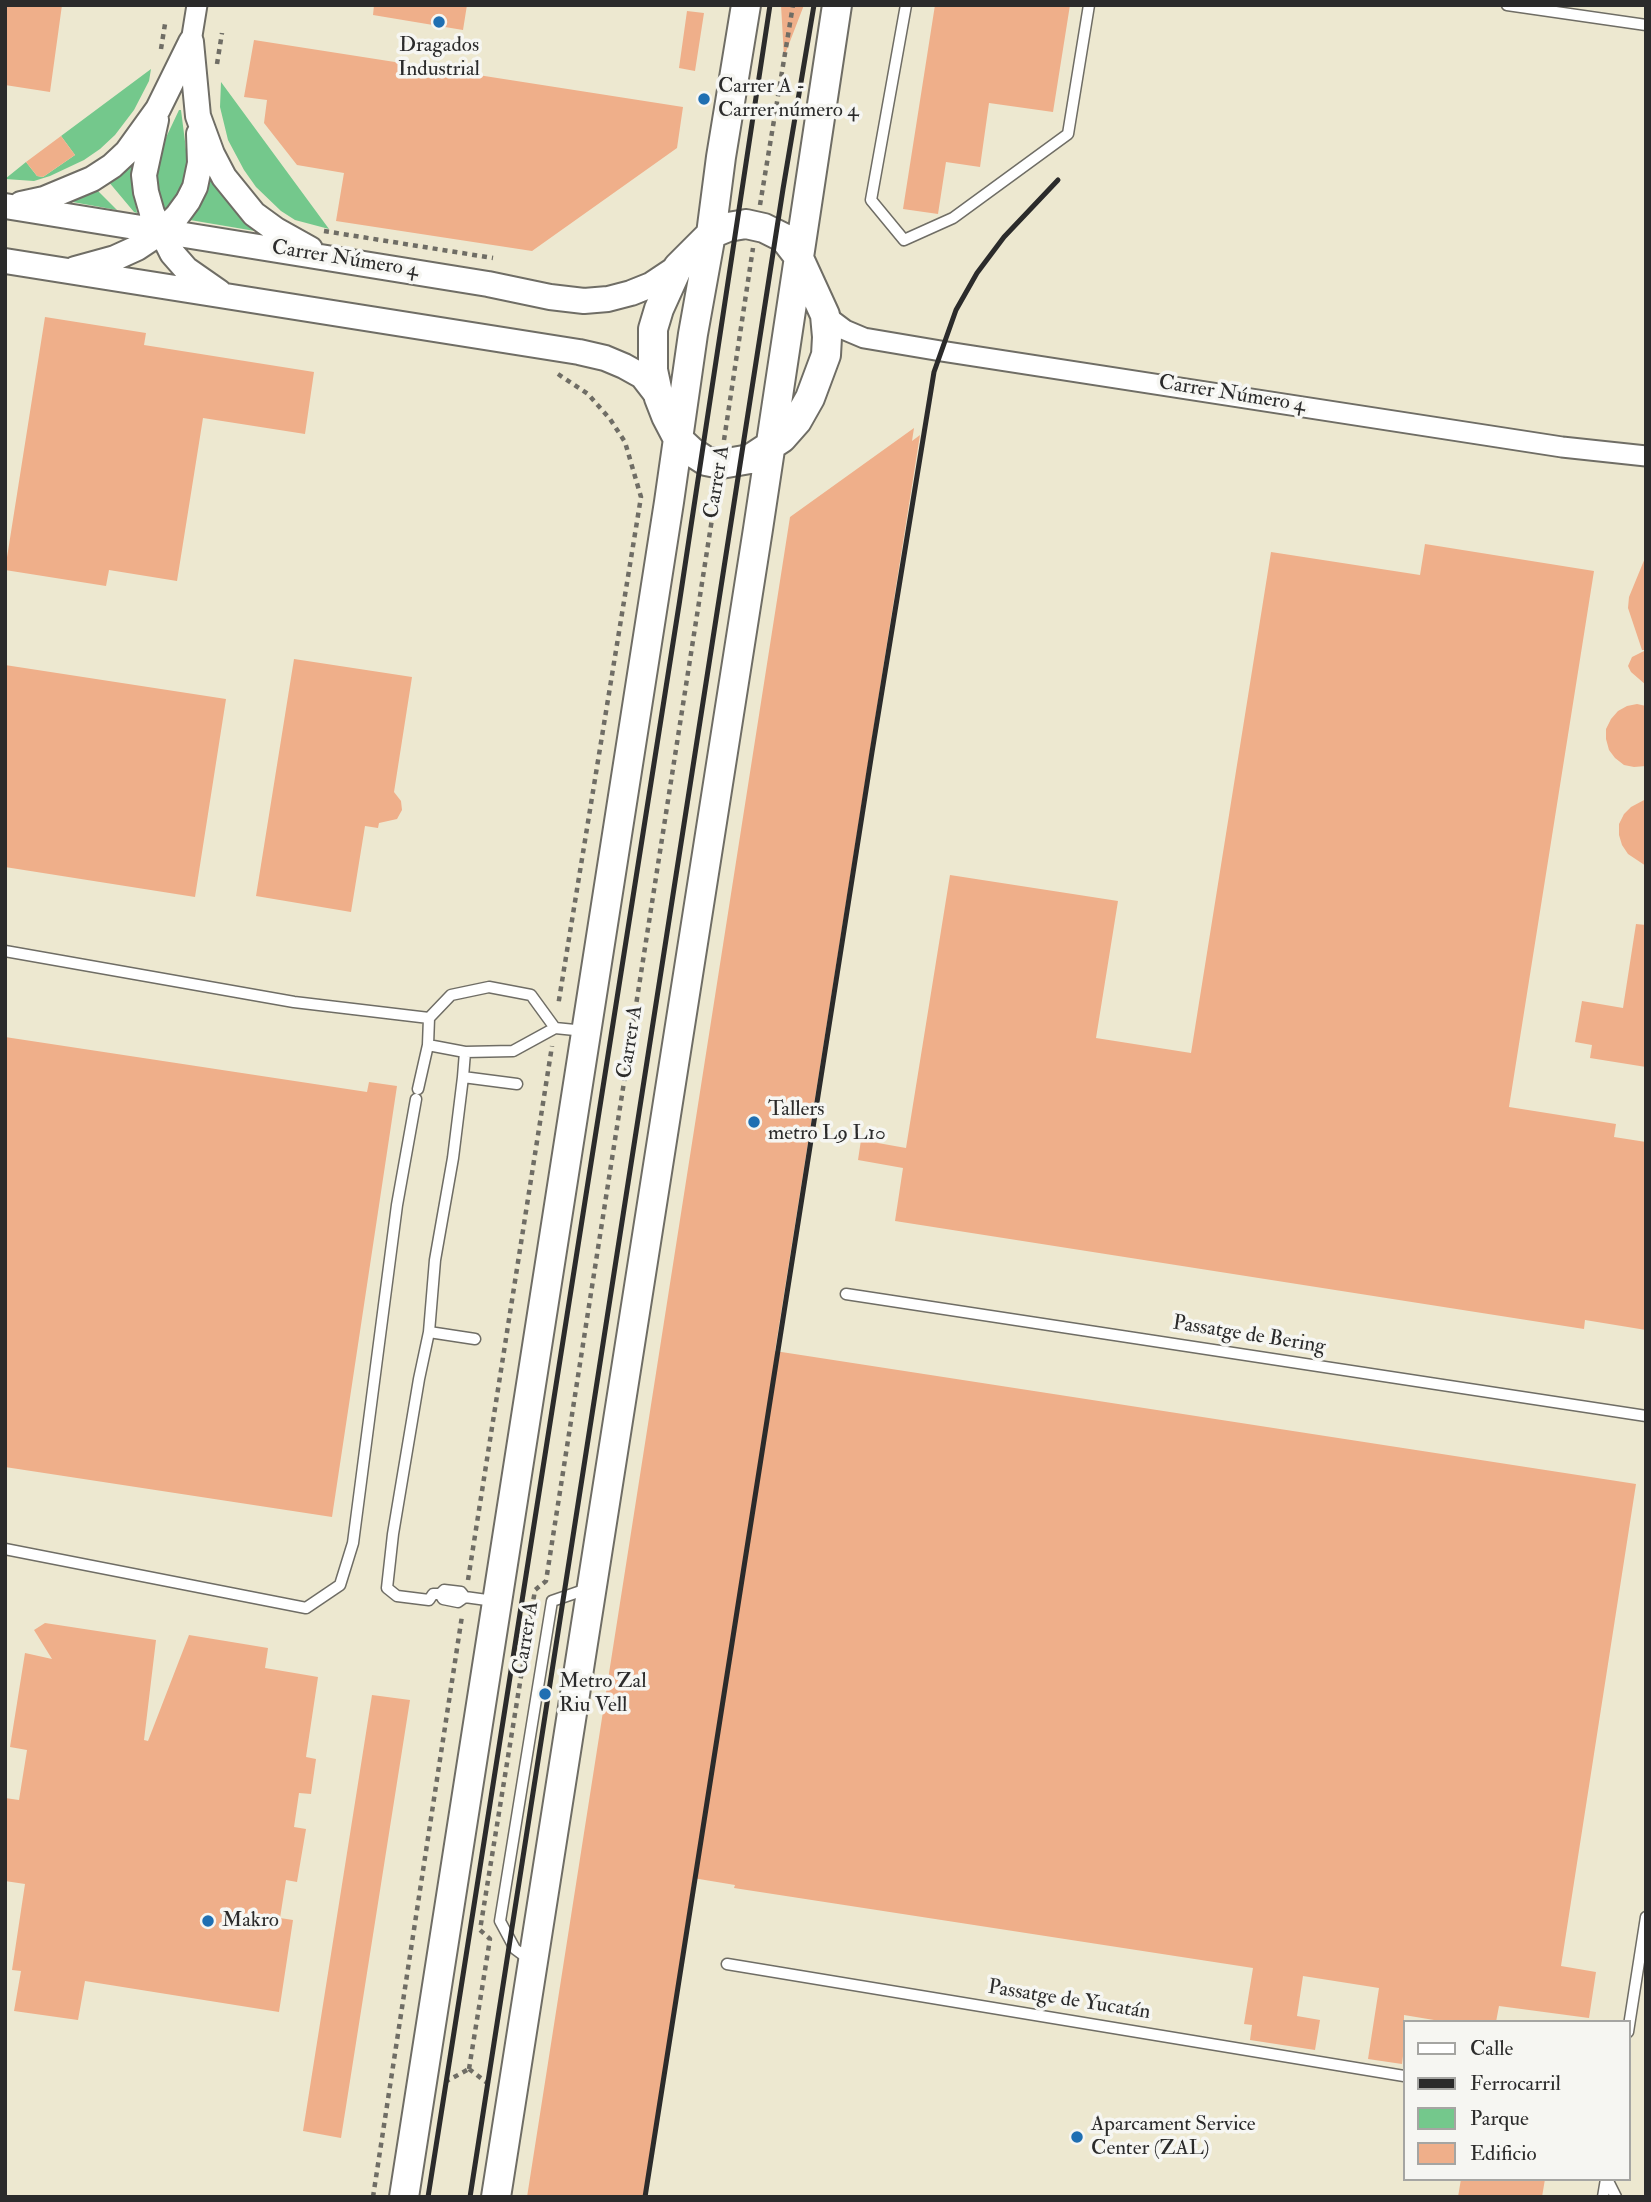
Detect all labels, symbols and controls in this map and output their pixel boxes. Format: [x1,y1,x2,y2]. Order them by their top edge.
marker: Dragados Industrial [431,14,447,30]
place label: Dragados Industrial [398,33,480,83]
place label: Carrer A - Carrer número 4 [718,74,859,124]
marker: Carrer A - Carrer número 4 [696,91,712,107]
street label: Carrer Número 4 [270,236,420,284]
street label: Carrer Número 4 [1157,371,1307,419]
street label: Carrer A [700,444,736,520]
street label: Carrer A [613,1004,649,1080]
place label: Tallers metro L9 L10 [768,1097,886,1147]
marker: Tallers metro L9 L10 [746,1114,762,1130]
street label: Passatge de Bering [1171,1311,1327,1361]
street label: Carrer A [509,1600,545,1676]
place label: Metro Zal Riu Vell [559,1669,647,1719]
marker: Metro Zal Riu Vell [537,1686,553,1702]
place label: Makro [222,1908,279,1934]
marker: Makro [200,1913,216,1929]
street label: Passatge de Yucatán [986,1976,1152,2026]
legend [1402,2020,1630,2181]
text: Calle [1470,2035,1513,2062]
text: Ferrocarril [1470,2070,1561,2097]
text: Parque [1470,2105,1529,2132]
place label: Aparcament Service Center (ZAL) [1091,2112,1256,2162]
marker: Aparcament Service Center (ZAL) [1069,2129,1085,2145]
text: Edificio [1470,2140,1537,2167]

